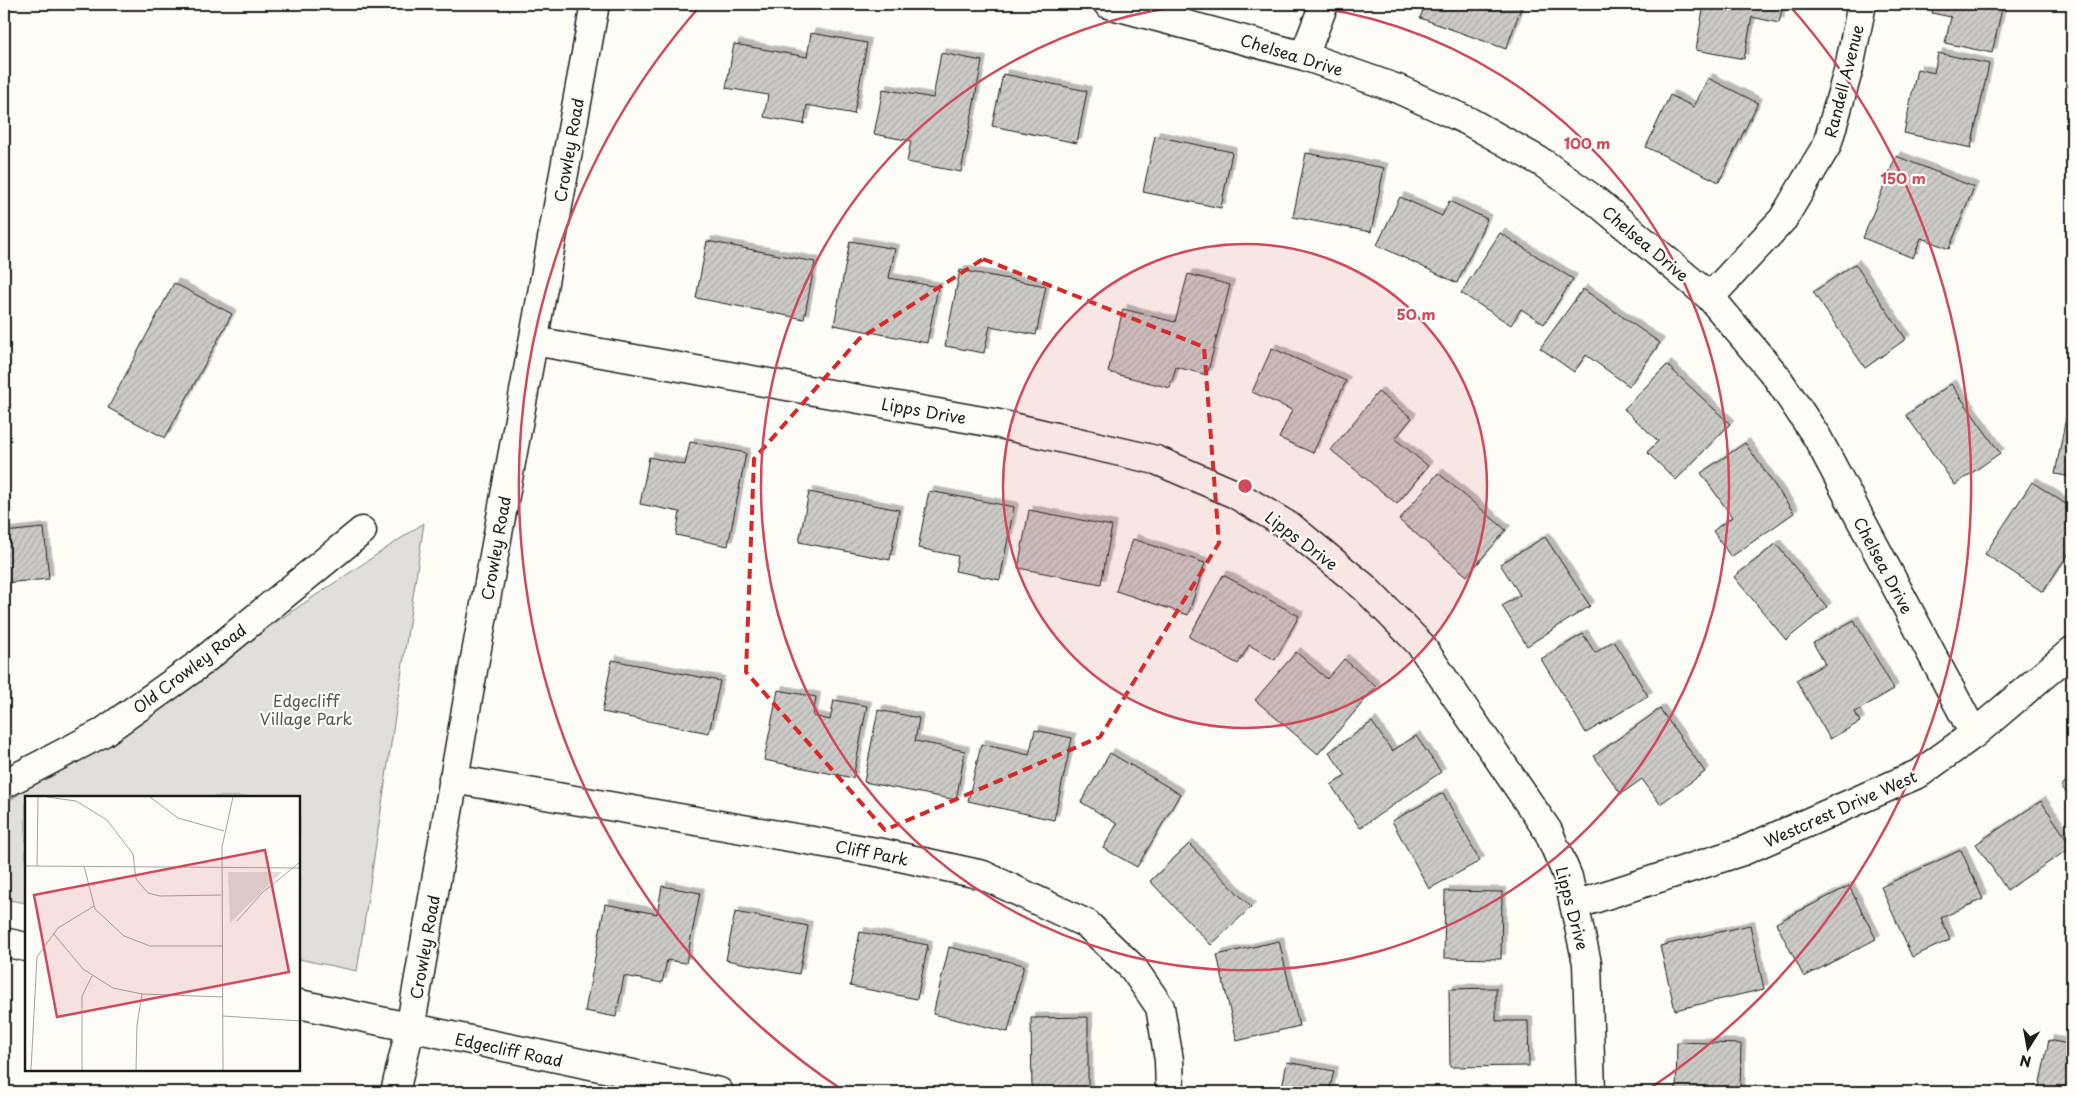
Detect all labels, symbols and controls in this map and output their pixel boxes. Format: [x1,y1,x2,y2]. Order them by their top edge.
street label: Randell Avenue [1817,22,1869,140]
street label: Chelsea Drive [1238,27,1347,81]
street label: Crowley Road [547,96,589,204]
text: 100 m [1564,131,1610,154]
text: 150 m [1880,166,1926,189]
street label: Chelsea Drive [1597,200,1695,287]
text: 50 m [1397,302,1435,325]
street label: Lipps Drive [880,391,968,429]
centre of rings [1236,477,1254,495]
street label: Crowley Road [474,494,516,602]
street label: Lipps Drive [1261,505,1343,575]
street label: Chelsea Drive [1848,512,1920,618]
street label: Old Crowley Road [127,617,251,719]
park label: Edgecliff Village Park [260,688,353,730]
street label: Westcrest Drive West [1760,763,1920,853]
inset map [25,796,300,1071]
street label: Cliff Park [833,833,911,871]
street label: Lipps Drive [1550,864,1596,952]
street label: Crowley Road [403,893,445,1001]
north arrow [2004,1024,2054,1074]
street label: Edgecliff Road [453,1026,565,1072]
text: N [2018,1050,2033,1073]

